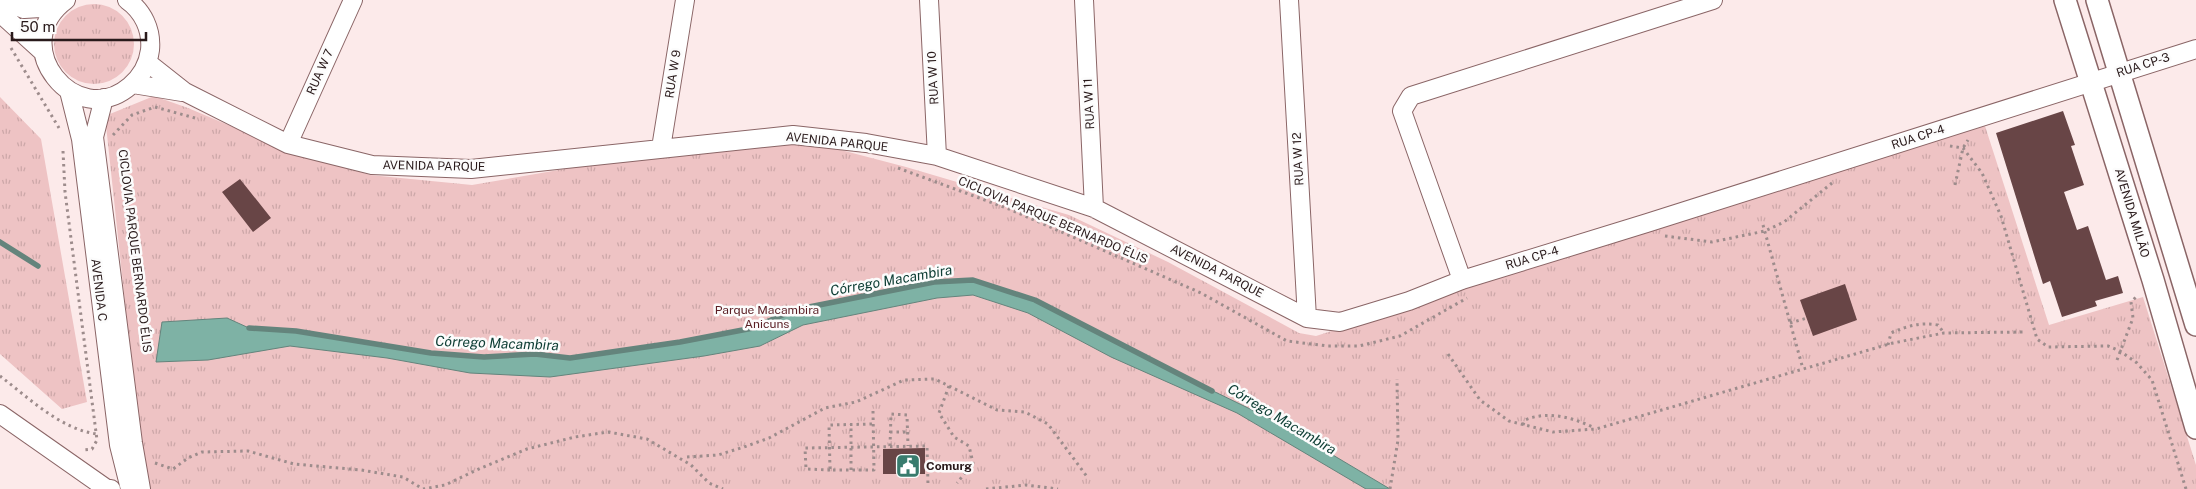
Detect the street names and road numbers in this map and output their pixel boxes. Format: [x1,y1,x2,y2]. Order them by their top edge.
street label: RUA W 7 [304,47,336,97]
street label: RUA W 9 [662,49,684,99]
street label: RUA CP-3 [2115,50,2171,80]
street label: RUA W 10 [925,51,941,105]
street label: RUA W 11 [1081,78,1097,130]
street label: RUA CP-4 [1890,122,1947,152]
street label: AVENIDA PARQUE [785,130,889,154]
street label: RUA W 12 [1290,132,1306,186]
street label: CICLOVIA PARQUE BERNARDO ÉLIS [116,149,154,353]
street label: AVENIDA PARQUE [383,158,485,174]
street label: AVENIDA MILÃO [2112,167,2152,260]
street label: CICLOVIA PARQUE BERNARDO ÉLIS [956,174,1150,266]
street label: AVENIDA PARQUE [1168,241,1266,301]
street label: RUA CP-4 [1504,243,1561,273]
street label: AVENIDA C [88,258,110,322]

